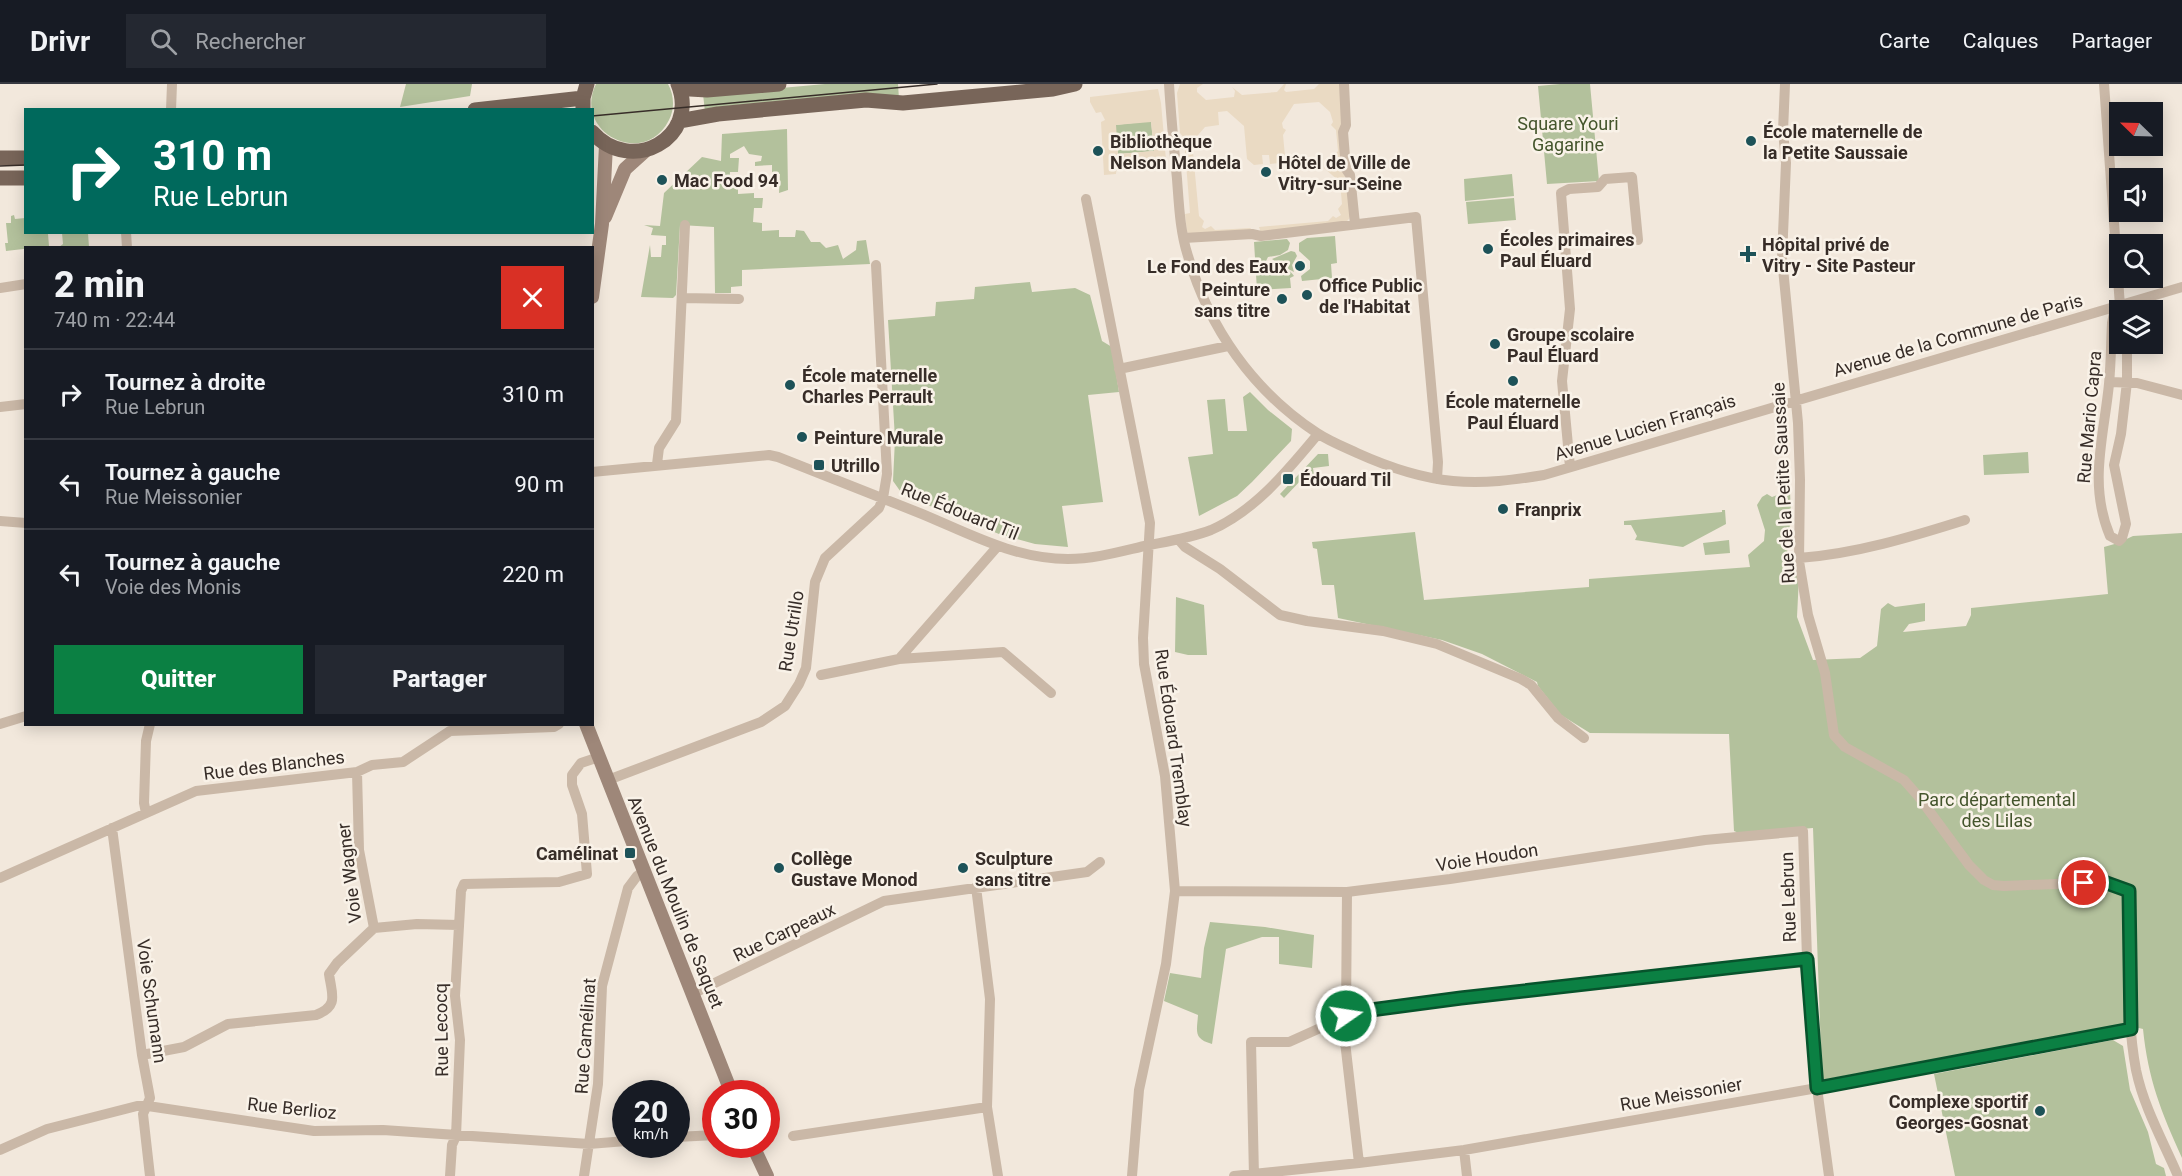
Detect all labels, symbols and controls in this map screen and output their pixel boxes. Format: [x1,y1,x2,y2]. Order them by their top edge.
search box [126,14,546,68]
text: Drivr [30,25,90,58]
icon: search [147,25,180,58]
text: Rechercher [195,29,306,54]
text: Carte [1879,29,1930,53]
text: Calques [1963,29,2038,53]
text: Partager [2071,29,2152,53]
north arrow [2109,102,2163,156]
map controls [2109,102,2163,354]
park label: Square Youri Gagarine [1517,113,1619,155]
place label: École maternelle de la Petite Saussaie [1763,121,1923,163]
text: 310 m [153,131,272,180]
place label: Bibliothèque Nelson Mandela [1110,131,1241,173]
icon: right [54,132,132,210]
marker: École maternelle de la Petite Saussaie [1744,134,1758,148]
marker: Bibliothèque Nelson Mandela [1091,144,1105,158]
place label: Hôtel de Ville de Vitry-sur-Seine [1278,152,1411,194]
marker: Hôtel de Ville de Vitry-sur-Seine [1259,165,1273,179]
button: sound [2109,168,2163,222]
place label: Mac Food 94 [674,170,779,191]
marker: Mac Food 94 [655,173,669,187]
text: Rue Lebrun [153,181,289,213]
place label: Écoles primaires Paul Éluard [1500,229,1635,271]
place label: Hôpital privé de Vitry - Site Pasteur [1762,234,1916,276]
button: search [2109,234,2163,288]
marker: Écoles primaires Paul Éluard [1481,242,1495,256]
marker: Hôpital privé de Vitry - Site Pasteur [1739,245,1757,263]
place label: Le Fond des Eaux [1147,256,1289,277]
marker: Le Fond des Eaux [1293,259,1307,273]
text: 2 min [54,264,145,306]
button: close [501,266,564,329]
place label: Office Public de l'Habitat [1319,275,1422,317]
place label: Peinture sans titre [1194,279,1270,321]
marker: Office Public de l'Habitat [1300,288,1314,302]
street label: Avenue de la Commune de Paris [1831,289,2085,381]
marker: Peinture sans titre [1275,292,1289,306]
button: layers [2109,300,2163,354]
text: 740 m · 22:44 [54,308,175,332]
place label: Groupe scolaire Paul Éluard [1507,324,1635,366]
marker: Groupe scolaire Paul Éluard [1488,337,1502,351]
street label: Rue Mario Capra [2073,350,2105,484]
place label: École maternelle Charles Perrault [802,365,937,407]
text: Tournez à droite [105,370,265,395]
marker: École maternelle Paul Éluard [1506,374,1520,388]
icon: right [54,378,87,411]
marker: École maternelle Charles Perrault [783,378,797,392]
text: 310 m [502,382,564,407]
street label: Rue de la Petite Saussaie [1767,382,1799,584]
street label: Avenue Lucien Français [1552,389,1738,465]
place label: École maternelle Paul Éluard [1445,391,1581,433]
text: Rue Lebrun [105,395,205,419]
place label: Peinture Murale [814,427,943,448]
marker: Peinture Murale [795,430,809,444]
place label: Utrillo [831,455,880,476]
marker: Utrillo [812,458,826,472]
text: Tournez à gauche [105,460,280,485]
icon: left [54,468,87,501]
place label: Édouard Til [1300,469,1391,490]
text: 90 m [515,472,564,497]
marker: Édouard Til [1281,472,1295,486]
street label: Rue Édouard Til [898,478,1022,544]
text: Rue Meissonier [105,485,242,509]
place label: Franprix [1515,499,1582,520]
marker: Franprix [1496,502,1510,516]
text: Tournez à gauche [105,550,280,575]
icon: left [54,558,87,591]
text: 220 m [502,562,564,587]
text: Voie des Monis [105,575,241,599]
street label: Rue Utrillo [774,589,808,673]
button: Quitter [54,645,303,714]
button: Partager [315,645,564,714]
street label: Rue Édouard Tremblay [1151,648,1197,829]
street label: Rue des Blanches [202,746,346,784]
park label: Parc départemental des Lilas [1918,789,2076,831]
street label: Avenue du Moulin de Saquet [624,793,728,1011]
street label: Voie Wagner [332,822,366,924]
street label: Voie Houdon [1434,839,1540,875]
place label: Camélinat [536,843,618,864]
marker: Camélinat [623,846,637,860]
place label: Collège Gustave Monod [791,848,918,890]
place label: Sculpture sans titre [975,848,1053,890]
street label: Rue Lebrun [1776,851,1800,943]
pin [2058,857,2109,908]
marker: Collège Gustave Monod [772,861,786,875]
marker: Sculpture sans titre [956,861,970,875]
icon: arrive [2067,866,2100,899]
street label: Rue Carpeaux [730,898,839,966]
street label: Voie Schumann [133,938,171,1064]
street label: Rue Camélinat [570,977,600,1095]
street label: Rue Lecocq [430,983,452,1077]
position arrow [1314,984,1378,1048]
street label: Rue Meissonier [1618,1073,1744,1115]
speed limit sign: 30 [702,1080,780,1158]
place label: Complexe sportif Georges-Gosnat [1889,1091,2029,1133]
street label: Rue Berlioz [246,1093,338,1123]
text: 20 [634,1094,668,1129]
marker: Complexe sportif Georges-Gosnat [2033,1104,2047,1118]
text: km/h [633,1125,669,1143]

